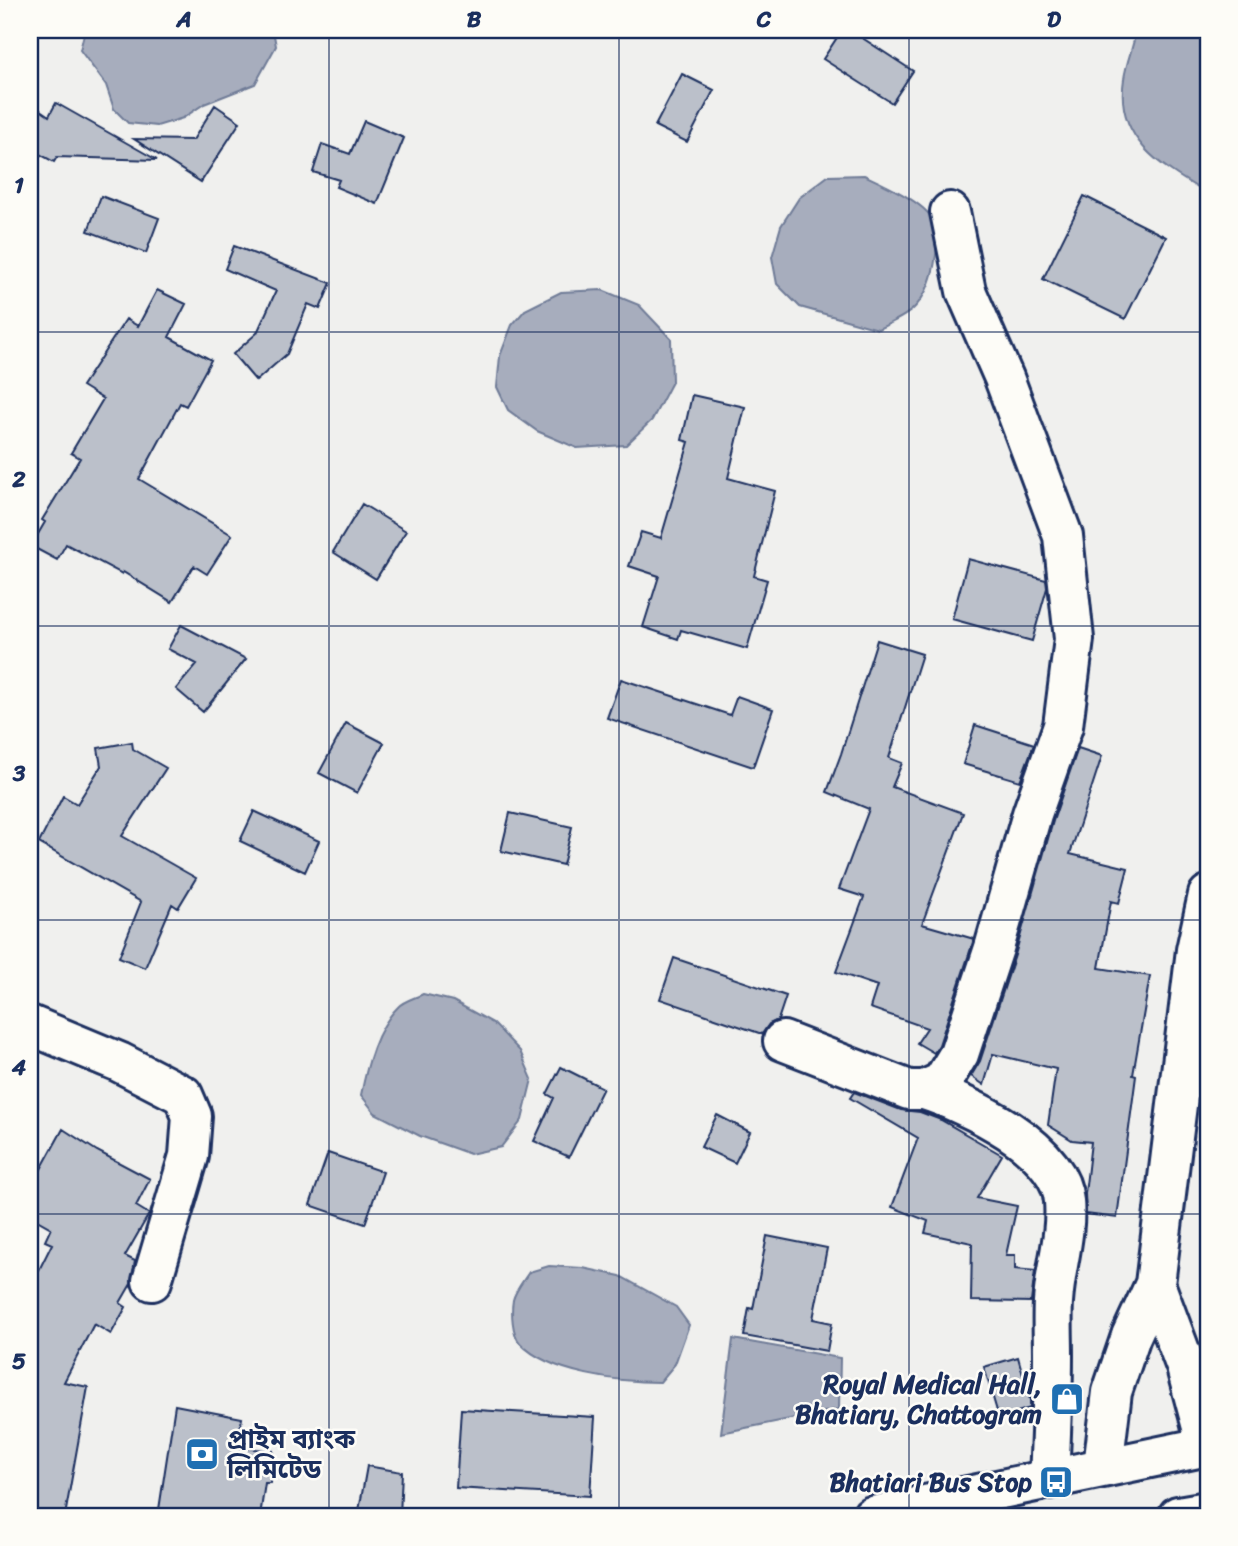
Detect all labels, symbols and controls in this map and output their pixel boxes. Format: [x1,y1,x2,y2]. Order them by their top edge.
text: A [175,0,192,40]
text: B [467,0,482,40]
text: C [756,0,772,40]
text: D [1047,0,1062,40]
text: 1 [14,165,24,206]
text: 2 [11,459,26,500]
text: 3 [12,753,26,794]
text: 4 [11,1047,27,1088]
text: 5 [12,1341,26,1382]
place label: Royal Medical Hall, Bhatiary, Chattogram [795,1361,1042,1437]
shop icon: Royal Medical Hall, Bhatiary, Chattogram [1048,1380,1086,1418]
place label: প্রাইম ব্যাংক লিমিটেড [226,1416,356,1492]
bank icon: প্রাইম ব্যাংক লিমিটেড [183,1435,221,1473]
place label: Bhatiari Bus Stop [829,1459,1032,1505]
bus stop icon: Bhatiari Bus Stop [1037,1463,1075,1501]

